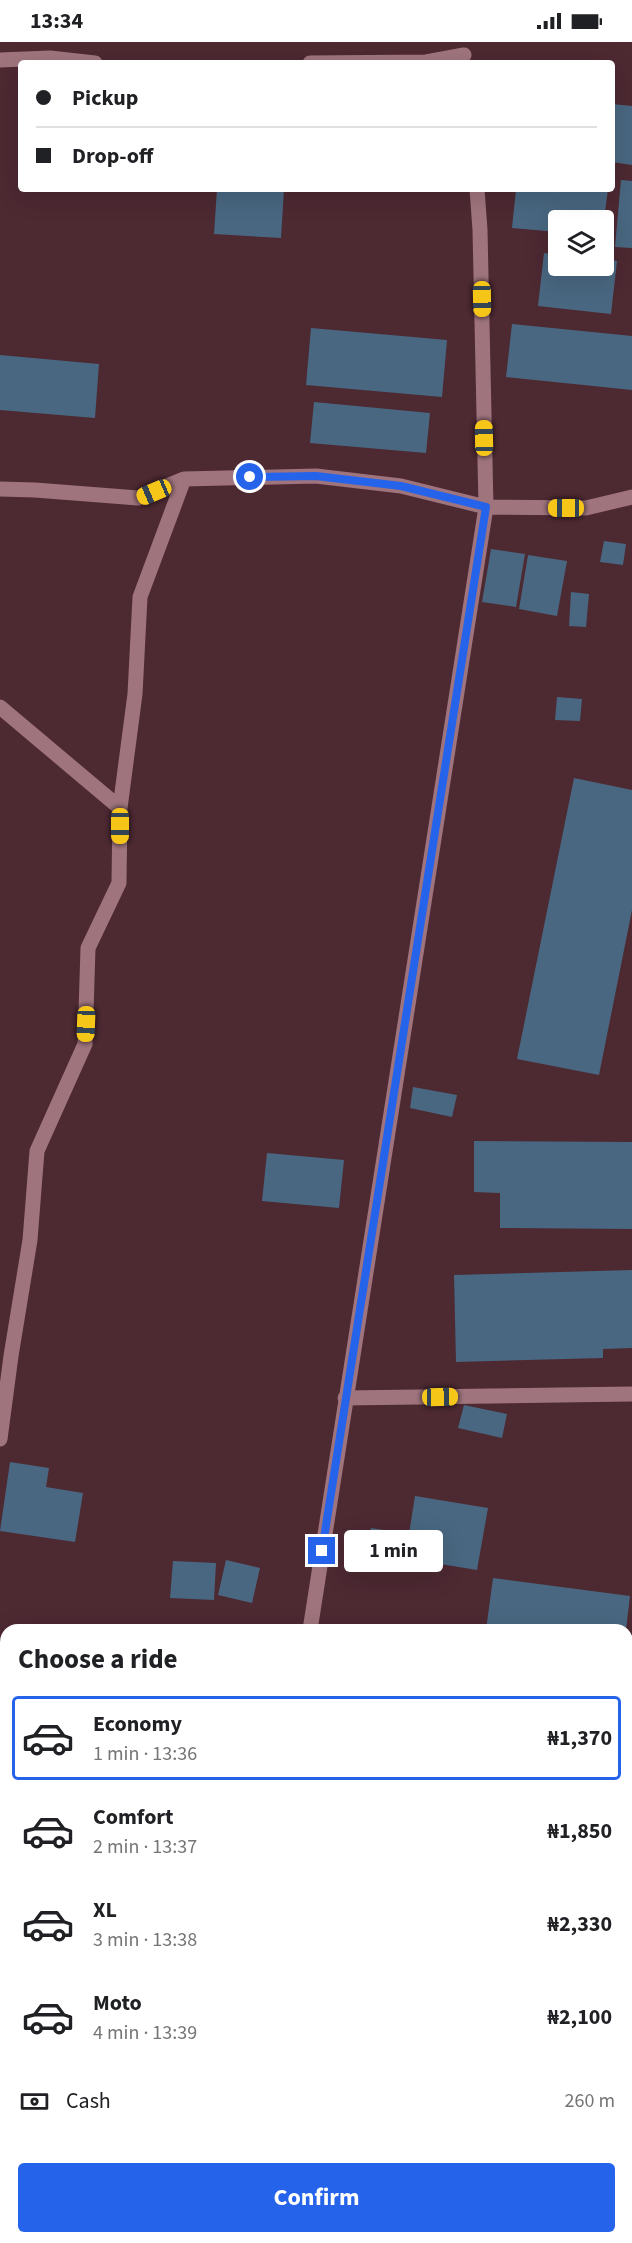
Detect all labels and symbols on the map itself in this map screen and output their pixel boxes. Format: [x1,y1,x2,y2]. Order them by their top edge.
car [473,281,491,317]
car [475,420,493,456]
route start [236,463,263,490]
car [134,477,174,507]
car [548,499,584,517]
car [111,808,129,844]
car [76,1006,96,1042]
car [422,1388,458,1406]
callout: 1 min [343,1530,442,1572]
route end [308,1537,335,1564]

